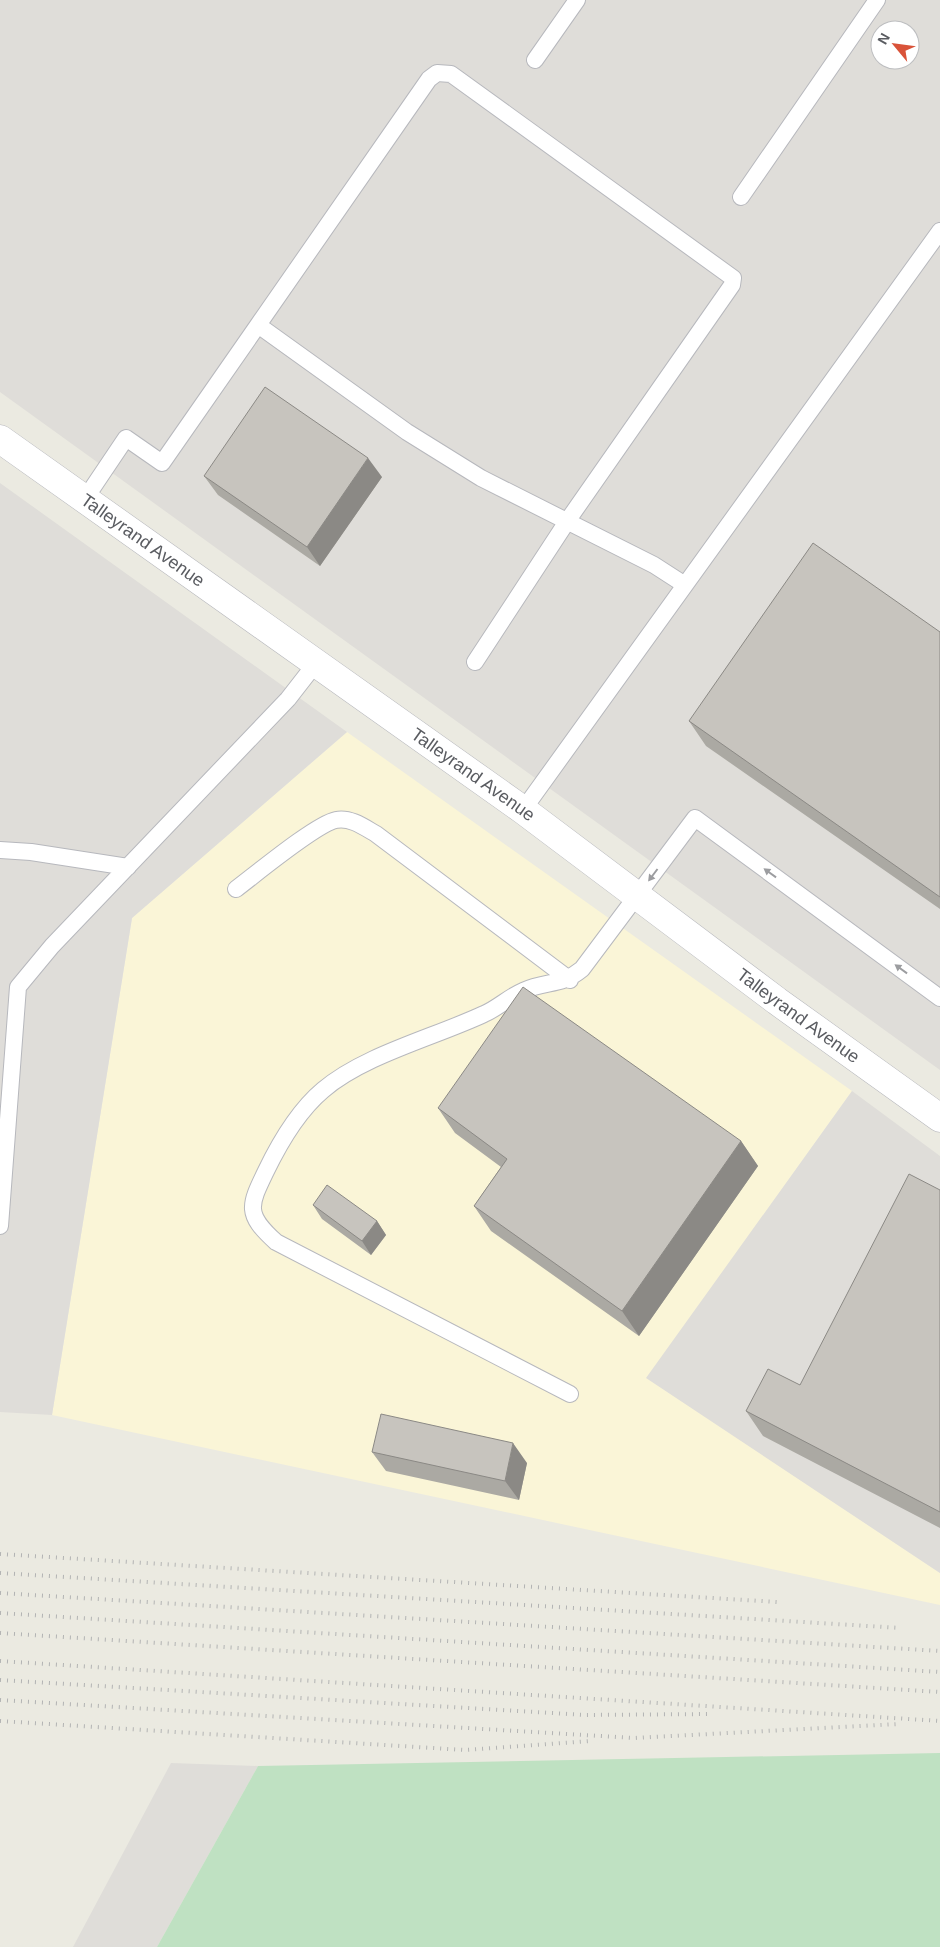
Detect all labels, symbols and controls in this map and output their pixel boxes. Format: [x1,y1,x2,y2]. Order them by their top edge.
north arrow [870,20,920,70]
text: N [874,30,893,47]
street label: Talleyrand Avenue [77,490,208,591]
street label: Talleyrand Avenue [407,724,539,825]
one-way arrow [648,868,659,881]
one-way arrow [763,868,777,878]
street label: Talleyrand Avenue [733,964,864,1067]
one-way arrow [894,964,908,974]

